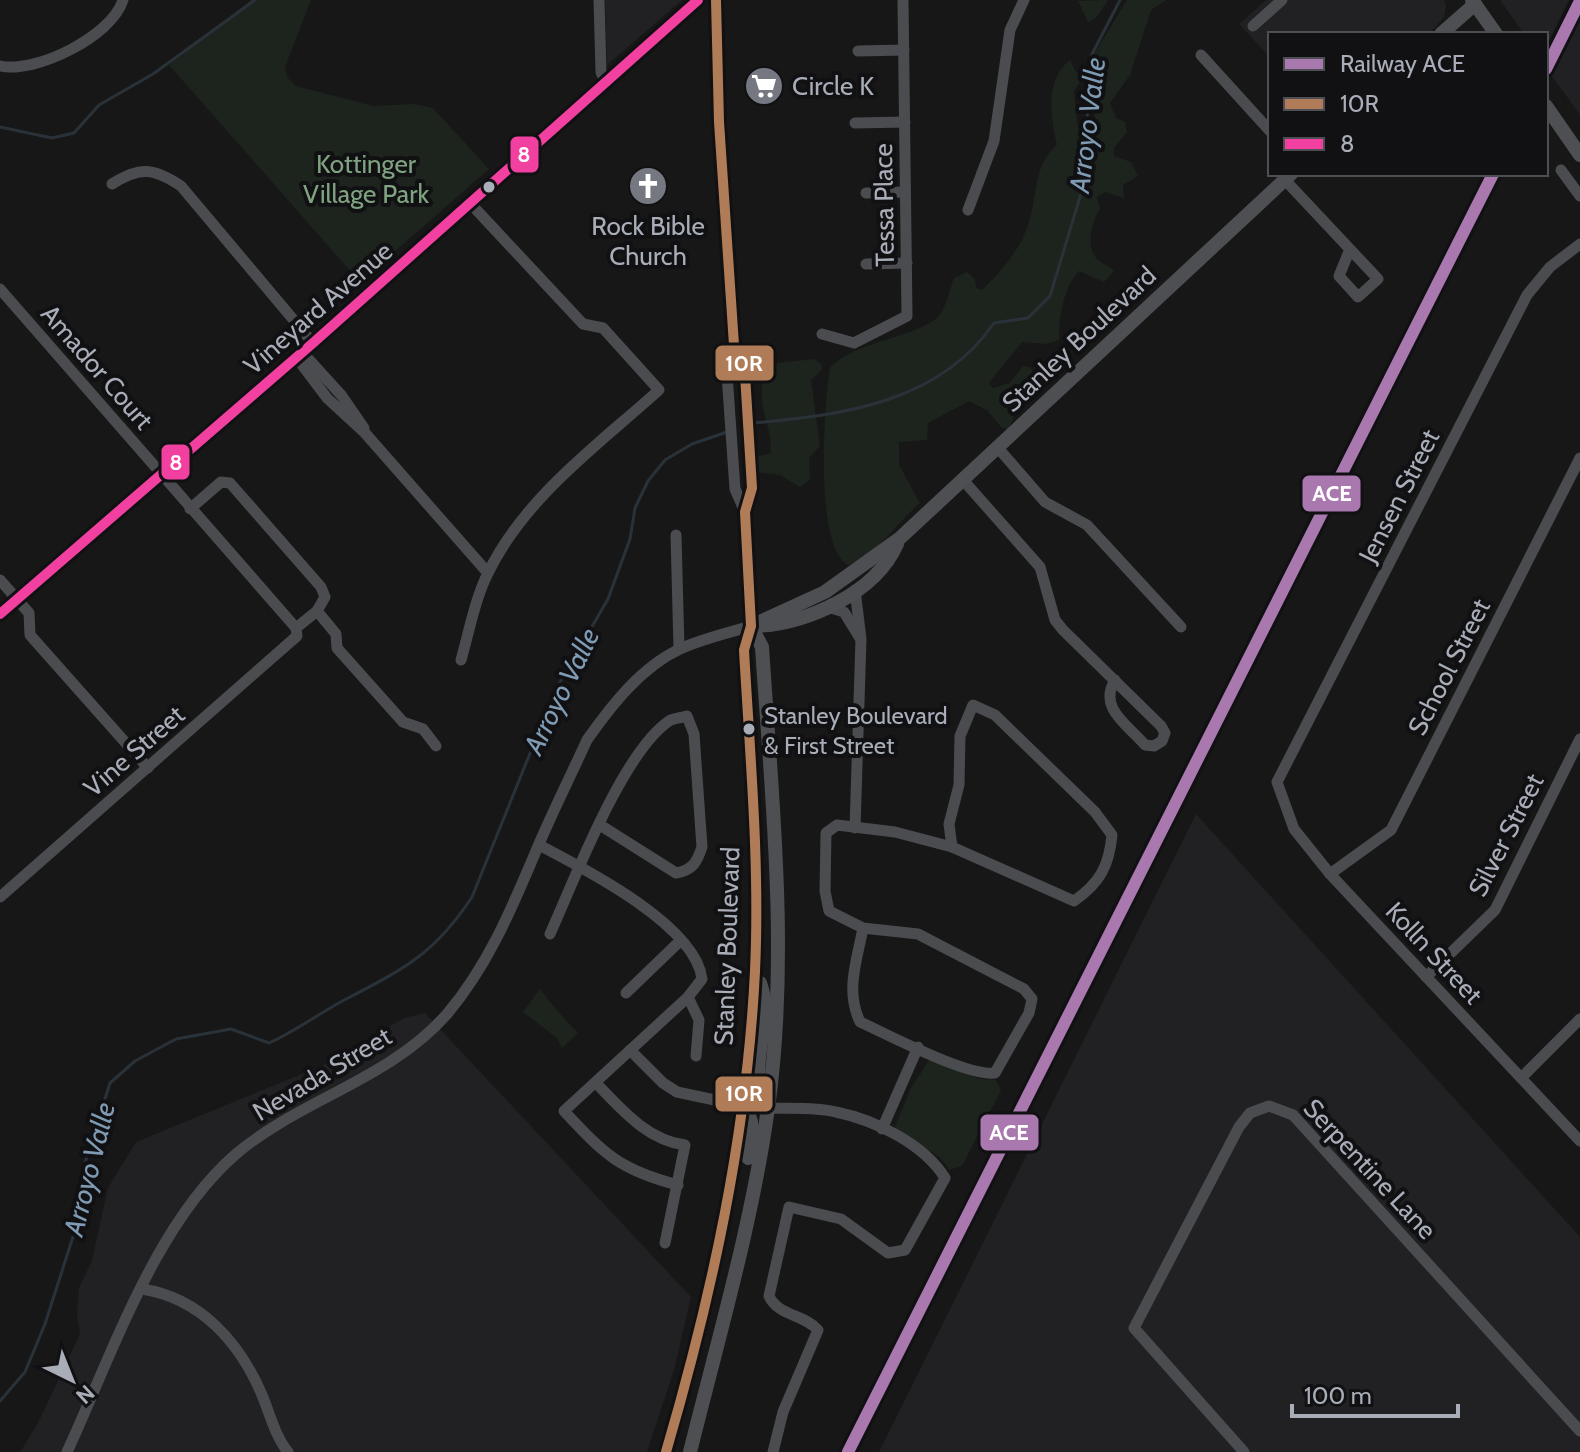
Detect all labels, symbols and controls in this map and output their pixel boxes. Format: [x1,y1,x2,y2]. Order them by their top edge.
legend [1268,32,1548,176]
text: Railway ACE [1340,49,1465,78]
water label: Arroyo Valle [1062,55,1112,197]
supermarket icon: Circle K [743,65,785,107]
place label: Circle K [792,70,874,102]
text: 10R [1340,89,1380,118]
text: 8 [1340,129,1355,158]
line badge: 8 [509,135,540,174]
text: 8 [517,141,531,168]
street label: Tessa Place [867,143,901,267]
park label: Kottinger Village Park [303,148,429,210]
church icon: Rock Bible Church [627,165,669,207]
unlabelled marker [481,179,497,195]
place label: Rock Bible Church [591,210,705,272]
street label: Vineyard Avenue [237,235,399,381]
street label: Stanley Boulevard [995,259,1163,419]
street label: Amador Court [34,298,160,436]
line badge: 10R [714,344,775,382]
text: 10R [725,350,763,377]
street label: Jensen Street [1351,424,1446,569]
line badge: 8 [160,443,191,481]
text: 8 [169,449,183,476]
line badge: ACE [1301,474,1362,513]
text: ACE [1312,480,1352,507]
street label: School Street [1401,593,1497,740]
water label: Arroyo Valle [515,622,606,761]
street label: Vine Street [77,698,191,803]
place label: Stanley Boulevard & First Street [764,701,948,760]
marker: Stanley Boulevard & First Street [741,721,757,737]
street label: Silver Street [1461,768,1551,902]
street label: Stanley Boulevard [708,846,746,1046]
street label: Kolln Street [1379,895,1489,1011]
street label: Nevada Street [247,1020,397,1128]
line badge: 10R [714,1075,774,1113]
text: 10R [725,1080,763,1107]
street label: Serpentine Lane [1297,1092,1443,1246]
water label: Arroyo Valle [56,1099,122,1241]
line badge: ACE [979,1113,1040,1152]
text: ACE [989,1119,1029,1146]
north arrow [32,1340,112,1420]
scale bar [1292,1368,1458,1418]
text: N [70,1379,100,1409]
text: 100 m [1304,1381,1372,1410]

